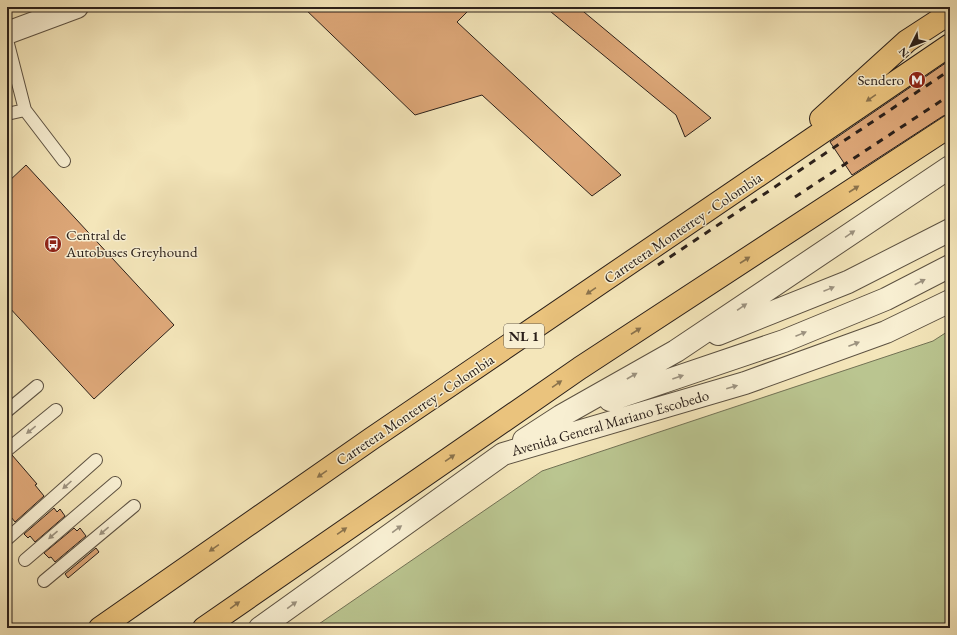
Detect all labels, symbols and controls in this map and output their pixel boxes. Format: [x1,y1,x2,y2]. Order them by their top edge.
north arrow [891,26,931,66]
text: N [895,45,912,61]
place label: Sendero [857,70,904,89]
metro station icon: Sendero [907,70,927,90]
one-way arrow [866,94,877,102]
street label: Carretera Monterrey - Colombia [600,168,765,288]
one-way arrow [849,185,859,193]
place label: Central de Autobuses Greyhound [65,225,198,261]
one-way arrow [845,230,855,238]
bus stop icon: Central de Autobuses Greyhound [43,234,63,254]
one-way arrow [740,256,750,264]
one-way arrow [914,279,925,285]
one-way arrow [824,286,836,292]
one-way arrow [585,287,597,294]
one-way arrow [737,303,747,311]
road number: NL 1 [504,324,544,348]
one-way arrow [631,327,641,335]
one-way arrow [795,331,806,337]
one-way arrow [849,340,861,346]
street label: Carretera Monterrey - Colombia [332,350,497,470]
one-way arrow [626,373,638,379]
one-way arrow [672,374,684,380]
one-way arrow [551,380,562,388]
one-way arrow [726,384,738,390]
street label: Avenida General Mariano Escobedo [508,385,711,460]
one-way arrow [26,425,37,434]
one-way arrow [444,454,455,462]
one-way arrow [316,470,327,478]
one-way arrow [62,481,72,490]
one-way arrow [392,525,403,534]
one-way arrow [99,526,110,535]
one-way arrow [337,527,348,535]
one-way arrow [48,531,59,540]
one-way arrow [209,544,220,552]
one-way arrow [230,601,241,609]
one-way arrow [287,601,297,609]

